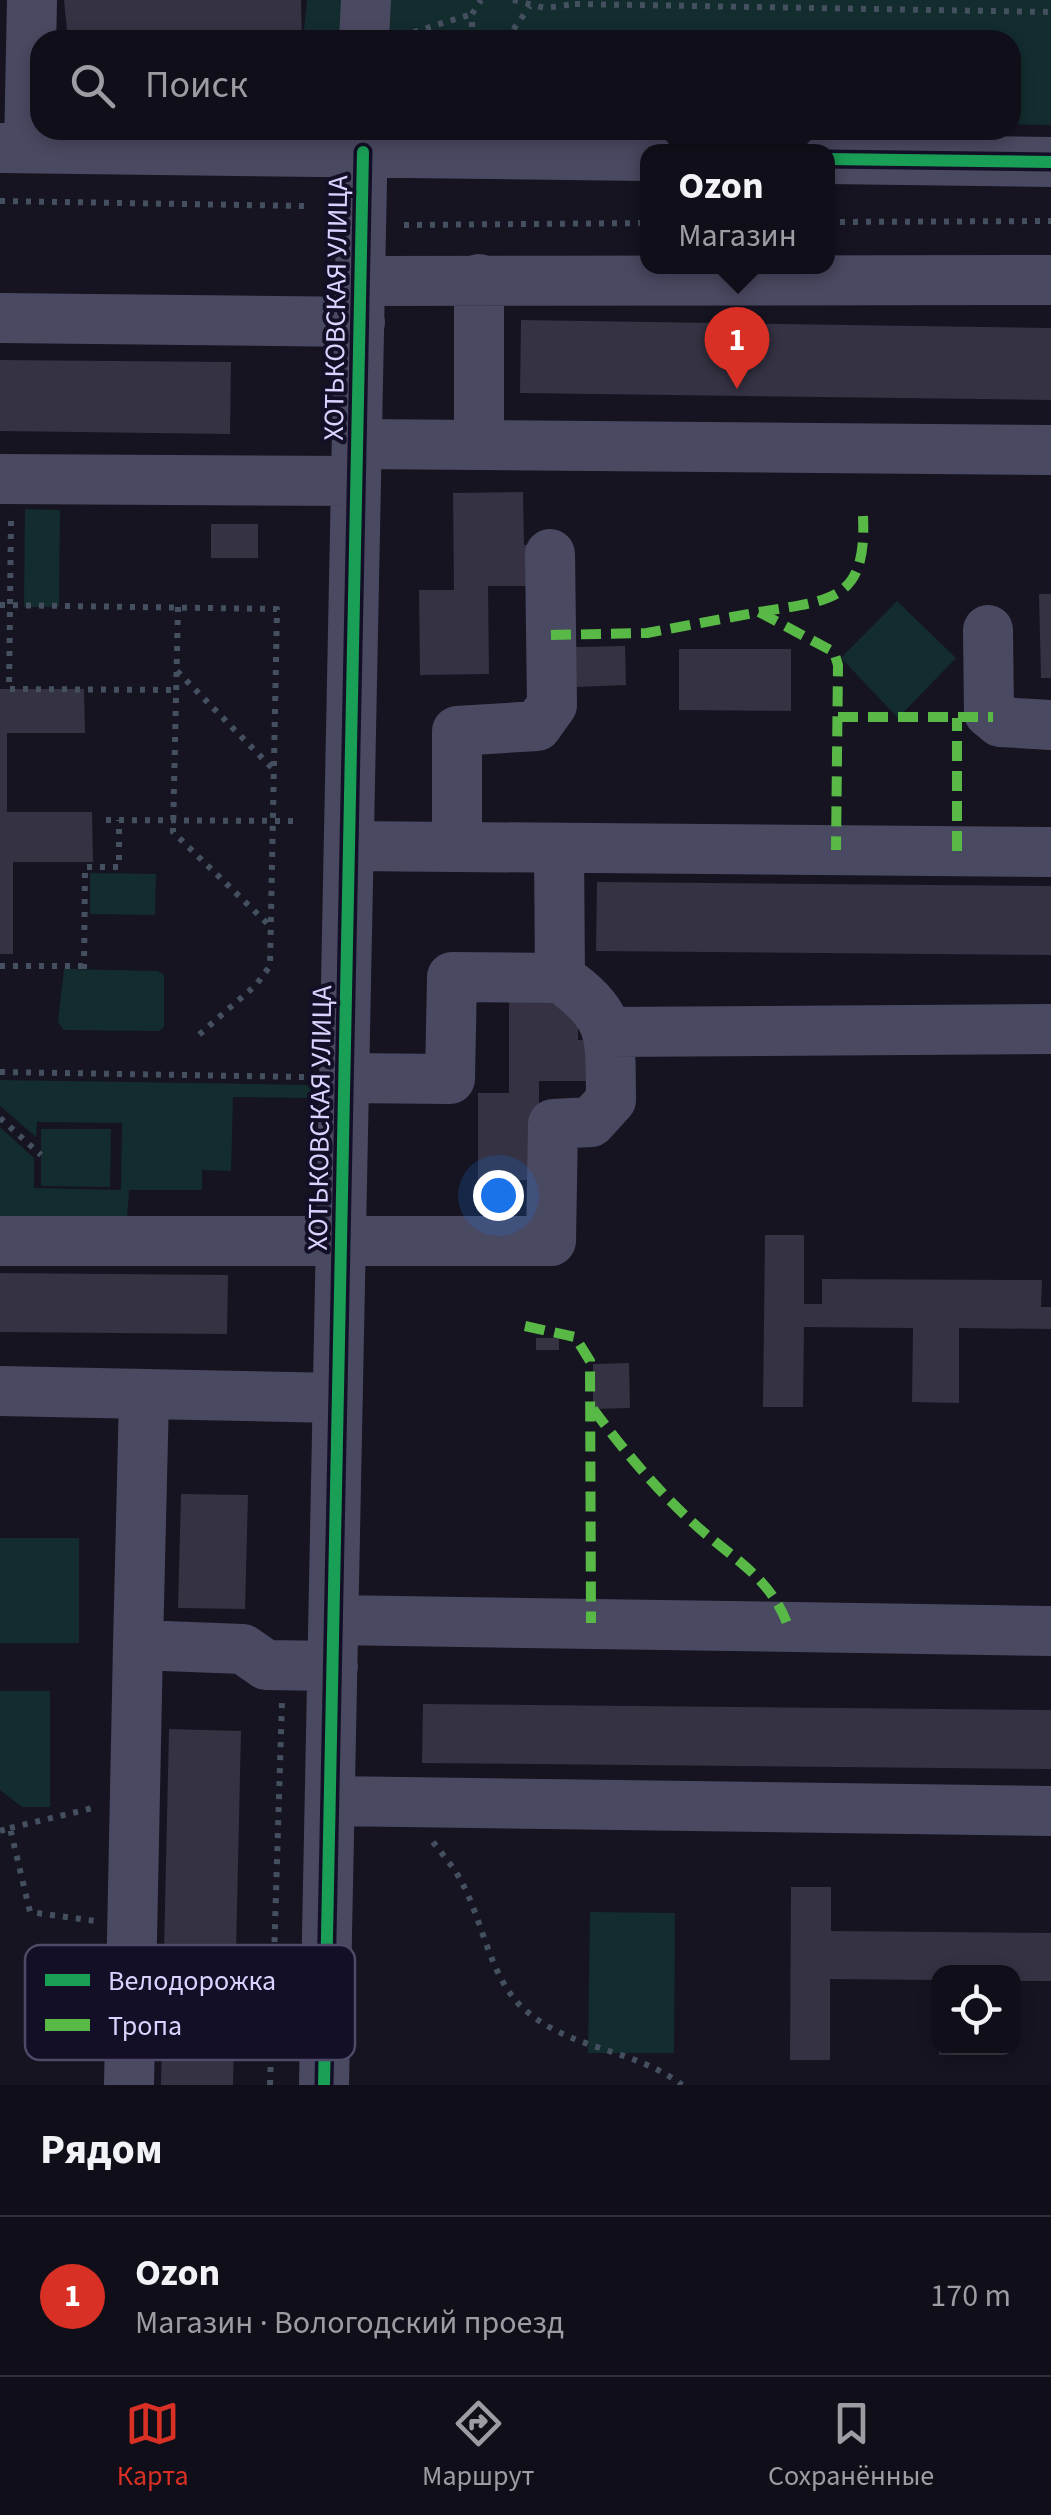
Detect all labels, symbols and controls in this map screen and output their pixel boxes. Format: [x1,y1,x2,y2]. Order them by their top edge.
search box [30,30,1021,140]
icon: search [65,58,120,113]
text: Поиск [145,58,248,112]
popup [640,144,835,274]
text: Ozon [678,159,764,213]
street label: ХОТЬКОВСКАЯ УЛИЦА [314,174,358,441]
text: Магазин [678,213,797,259]
pin: 1 [704,306,770,389]
street label: ХОТЬКОВСКАЯ УЛИЦА [298,984,342,1251]
your location [473,1170,524,1221]
legend [25,1945,355,2060]
text: Велодорожка [108,1961,276,2001]
map controls [931,1965,1021,2055]
button: locate [931,1965,1021,2055]
text: Тропа [108,2006,182,2046]
text: Рядом [40,2120,163,2180]
text: Ozon [135,2246,220,2300]
text: 1 [64,2273,81,2319]
text: 170 m [930,2273,1011,2319]
text: Магазин · Вологодский проезд [135,2300,564,2346]
tab: Карта [117,2396,189,2496]
tab: Маршрут [422,2396,534,2496]
tab: Сохранённые [768,2396,934,2496]

